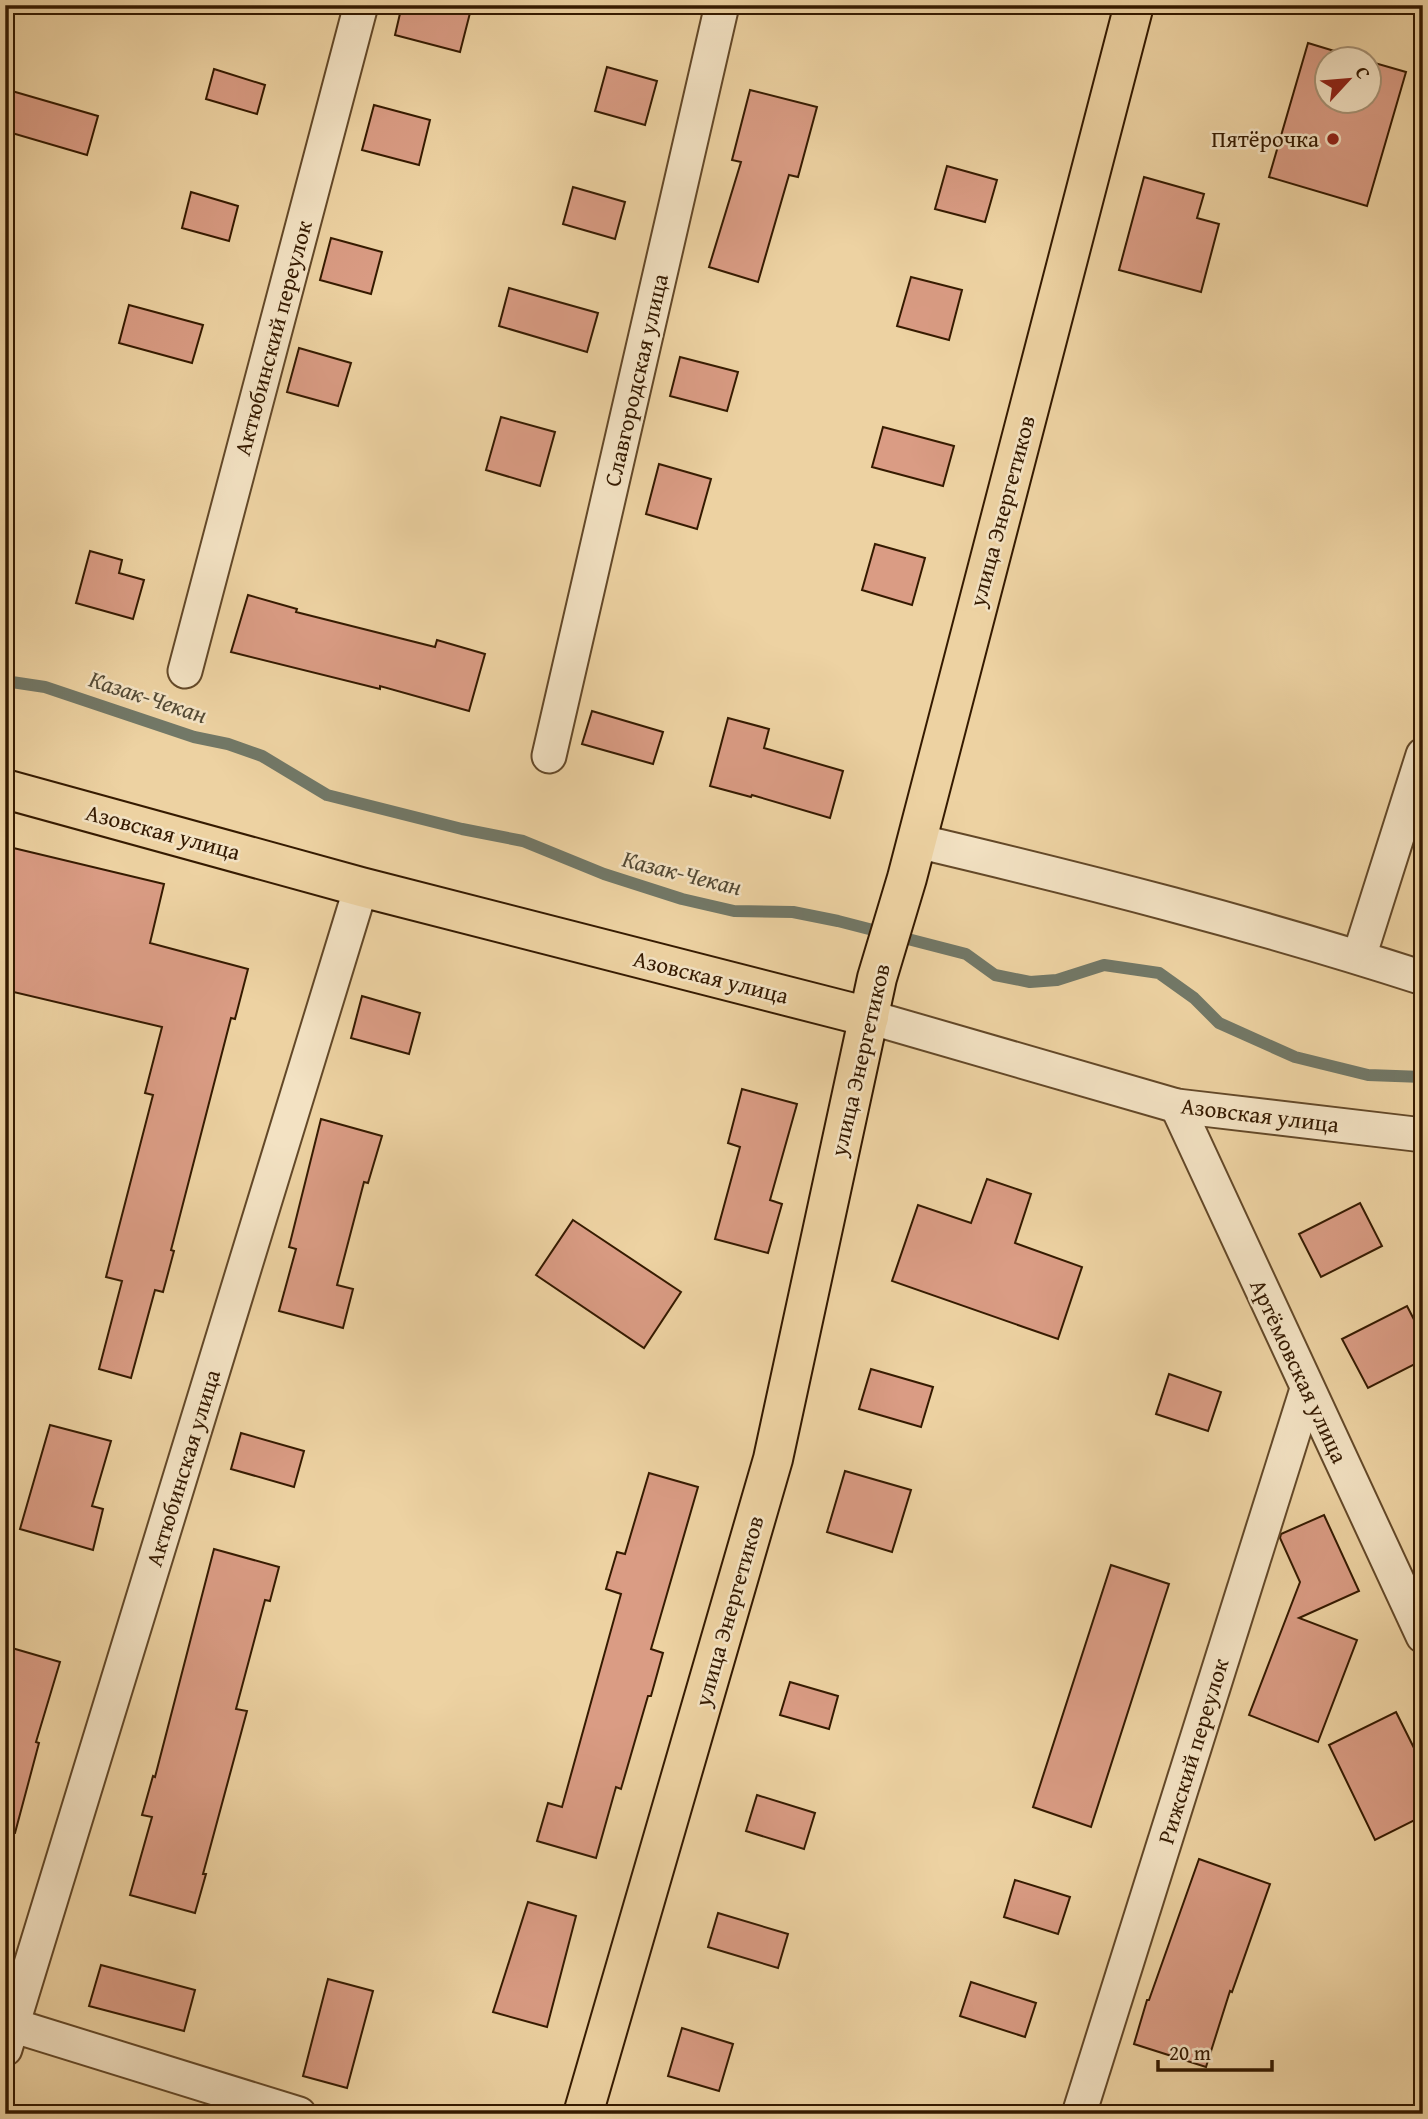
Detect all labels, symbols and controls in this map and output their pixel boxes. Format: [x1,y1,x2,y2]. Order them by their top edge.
north arrow [1312,46,1382,116]
text: С [1348,62,1378,84]
place label: Пятёрочка [1211,122,1319,155]
marker: Пятёрочка [1325,131,1341,147]
street label: Актюбинский переулок [225,217,320,459]
street label: Славгородская улица [595,270,676,490]
street label: улица Энергетиков [960,411,1043,611]
water label: Казак-Чекан [85,661,212,732]
street label: Азовская улица [82,795,244,868]
water label: Казак-Чекан [619,841,746,904]
street label: Азовская улица [630,941,792,1012]
street label: улица Энергетиков [821,960,898,1161]
street label: Азовская улица [1179,1088,1341,1141]
street label: Артёмовская улица [1242,1273,1357,1468]
street label: Актюбинская улица [137,1365,228,1570]
street label: улица Энергетиков [685,1512,772,1711]
street label: Рижский переулок [1149,1654,1236,1848]
scale bar [1158,2028,1272,2072]
text: 20 m [1169,2037,1211,2068]

